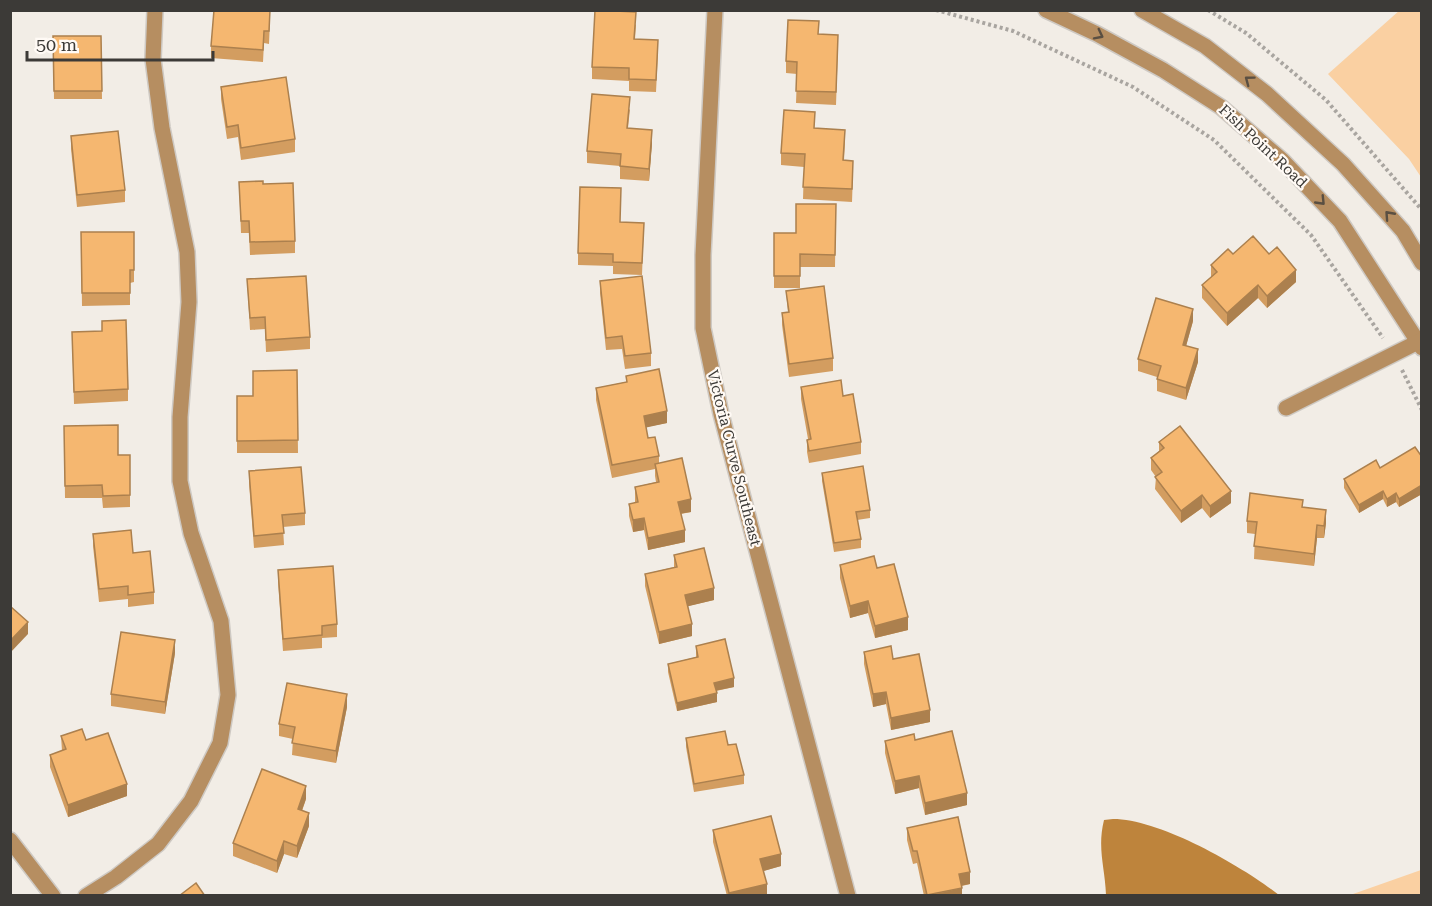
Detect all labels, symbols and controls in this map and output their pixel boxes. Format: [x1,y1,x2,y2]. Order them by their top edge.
scale bar [27,24,213,62]
one-way arrow [1092,28,1103,39]
text: 50 m [36,34,77,55]
one-way arrow [1244,76,1255,87]
street label: Fish Point Road [1215,101,1311,192]
one-way arrow [1313,193,1324,204]
one-way arrow [1385,211,1396,222]
street label: Victoria Curve Southeast [703,368,765,548]

